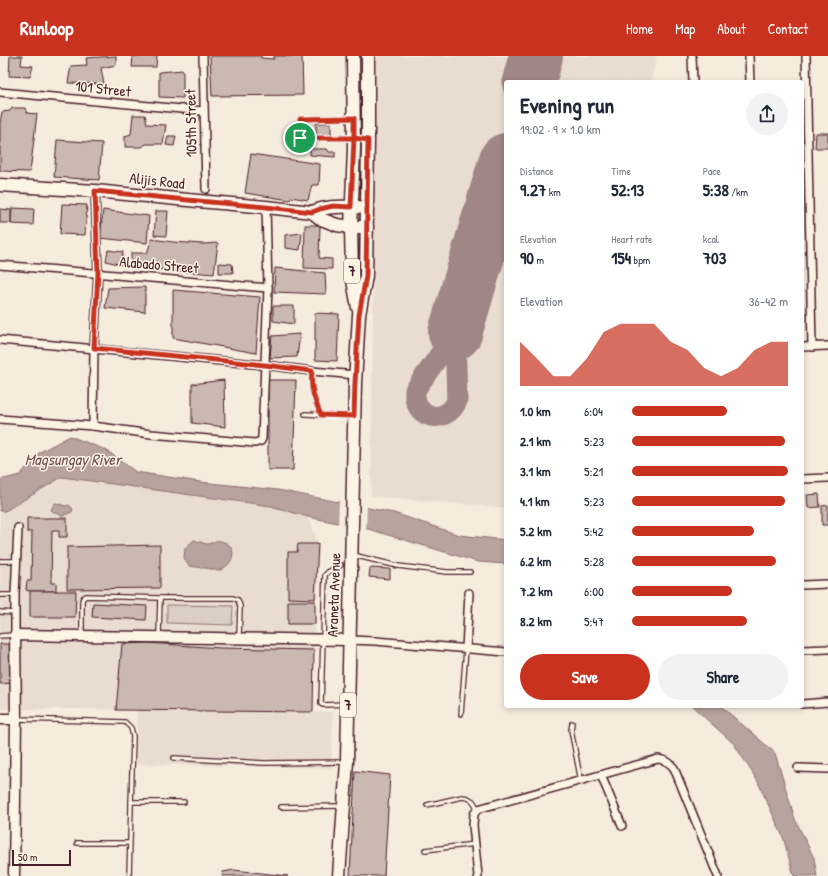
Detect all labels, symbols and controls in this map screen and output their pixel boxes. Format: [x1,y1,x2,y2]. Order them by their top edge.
text: Runloop [20,15,73,41]
text: Home [626,19,653,38]
text: Map [675,19,695,38]
text: About [717,19,746,38]
text: Contact [768,19,808,38]
street label: 101 Street [74,75,133,102]
street label: 105th Street [179,88,202,157]
text: Evening run [520,90,614,120]
button: share [746,93,788,135]
text: 19:02 · 9 × 1.0 km [520,120,601,138]
pin [283,121,317,155]
icon: arrive [289,127,311,149]
text: Distance [520,164,554,178]
text: Time [611,164,631,178]
text: Pace [703,164,721,178]
street label: Alijis Road [128,167,186,194]
text: 9.27 [520,178,546,201]
text: 52:13 [611,178,644,201]
text: 5:38 [703,178,729,201]
text: km [546,185,561,199]
text: /km [729,185,748,199]
text: Elevation [520,232,557,246]
text: Heart rate [611,232,652,246]
text: kcal [703,232,719,246]
text: 90 [520,246,534,269]
text: 154 [611,246,631,269]
text: 703 [703,246,726,269]
street label: Alabado Street [119,251,200,279]
text: m [534,253,544,267]
text: bpm [631,253,650,267]
road number: 7 [344,259,360,283]
text: Elevation [520,292,563,310]
text: 36–42 m [749,292,788,310]
text: 1.0 km [520,402,551,420]
text: 6:04 [584,402,603,420]
text: 2.1 km [520,432,551,450]
text: 5:23 [584,432,604,450]
water label: Magsungay River [25,448,123,470]
text: 3.1 km [520,462,551,480]
text: 5:21 [584,462,603,480]
text: 4.1 km [520,492,550,510]
text: 5:23 [584,492,604,510]
text: 5.2 km [520,522,552,540]
text: 5:42 [584,522,603,540]
street label: Araneta Avenue [322,552,345,637]
text: 6.2 km [520,552,551,570]
text: 5:28 [584,552,604,570]
text: 7.2 km [520,582,553,600]
text: 6:00 [584,582,604,600]
text: 8.2 km [520,612,552,630]
text: 5:47 [584,612,604,630]
button: Save [520,654,650,700]
button: Share [658,654,788,700]
road number: 7 [340,693,356,717]
scale bar [12,848,71,867]
text: 50 m [18,850,38,864]

